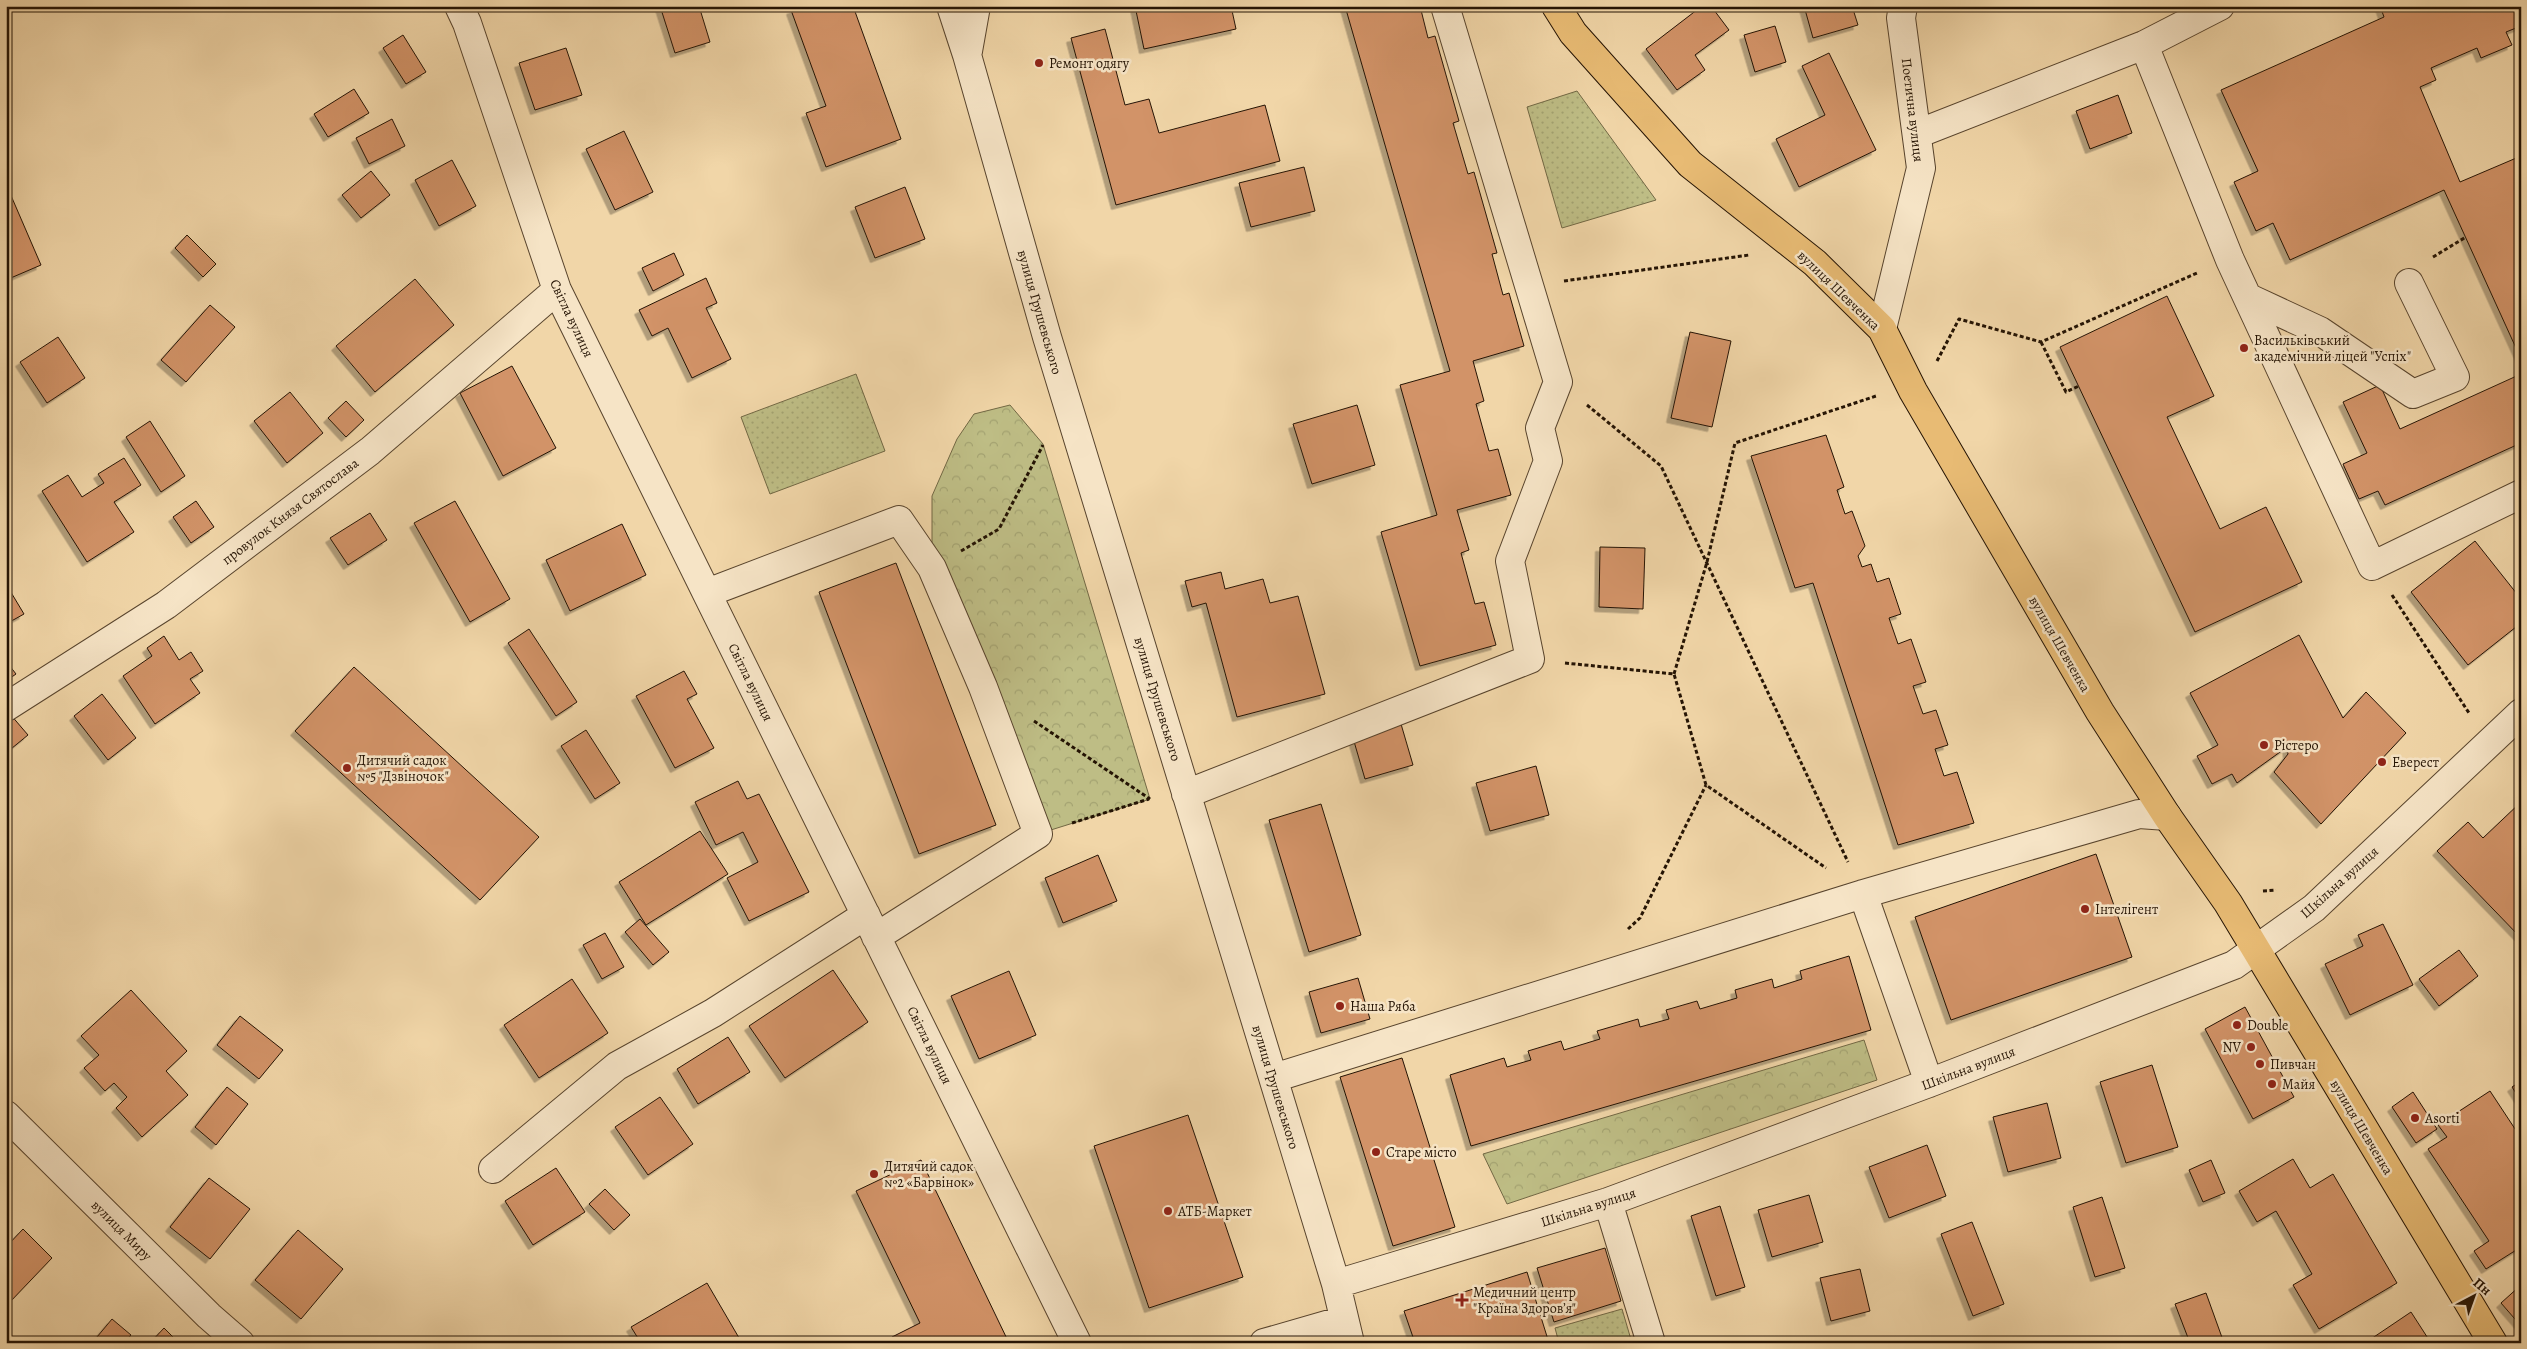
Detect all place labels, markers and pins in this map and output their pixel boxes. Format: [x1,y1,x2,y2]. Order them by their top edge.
place label: Ремонт одягу [1049,54,1130,73]
marker: Ремонт одягу [1033,57,1045,69]
place label: Васильківський академічний ліцей "Успіх" [2254,331,2411,366]
marker: Васильківський академічний ліцей "Успіх" [2238,342,2250,354]
place label: Рістеро [2274,736,2319,755]
marker: Рістеро [2258,739,2270,751]
place label: Дитячий садок №5 "Дзвіночок" [357,751,449,786]
place label: Еверест [2392,753,2439,772]
marker: Еверест [2376,756,2388,768]
marker: Дитячий садок №5 "Дзвіночок" [341,762,353,774]
place label: Інтелігент [2095,900,2158,919]
marker: Інтелігент [2079,903,2091,915]
place label: Наша Ряба [1350,997,1416,1016]
marker: Наша Ряба [1334,1000,1346,1012]
place label: Double [2247,1016,2288,1035]
marker: Double [2231,1019,2243,1031]
place label: NV [2222,1038,2241,1057]
marker: NV [2245,1041,2257,1053]
place label: Пивчан [2270,1055,2316,1074]
marker: Пивчан [2254,1058,2266,1070]
place label: Майя [2282,1075,2315,1094]
marker: Майя [2266,1078,2278,1090]
place label: Asorti [2424,1109,2460,1128]
marker: Asorti [2409,1112,2421,1124]
place label: Старе місто [1386,1143,1457,1162]
marker: Старе місто [1370,1146,1382,1158]
place label: Дитячий садок №2 «Барвінок» [884,1157,974,1192]
marker: Дитячий садок №2 «Барвінок» [868,1168,880,1180]
place label: АТБ-Маркет [1177,1202,1252,1221]
marker: АТБ-Маркет [1162,1205,1174,1217]
place label: Медичний центр "Країна Здоров’я" [1473,1283,1576,1318]
marker: Медичний центр "Країна Здоров’я" [1455,1293,1469,1307]

